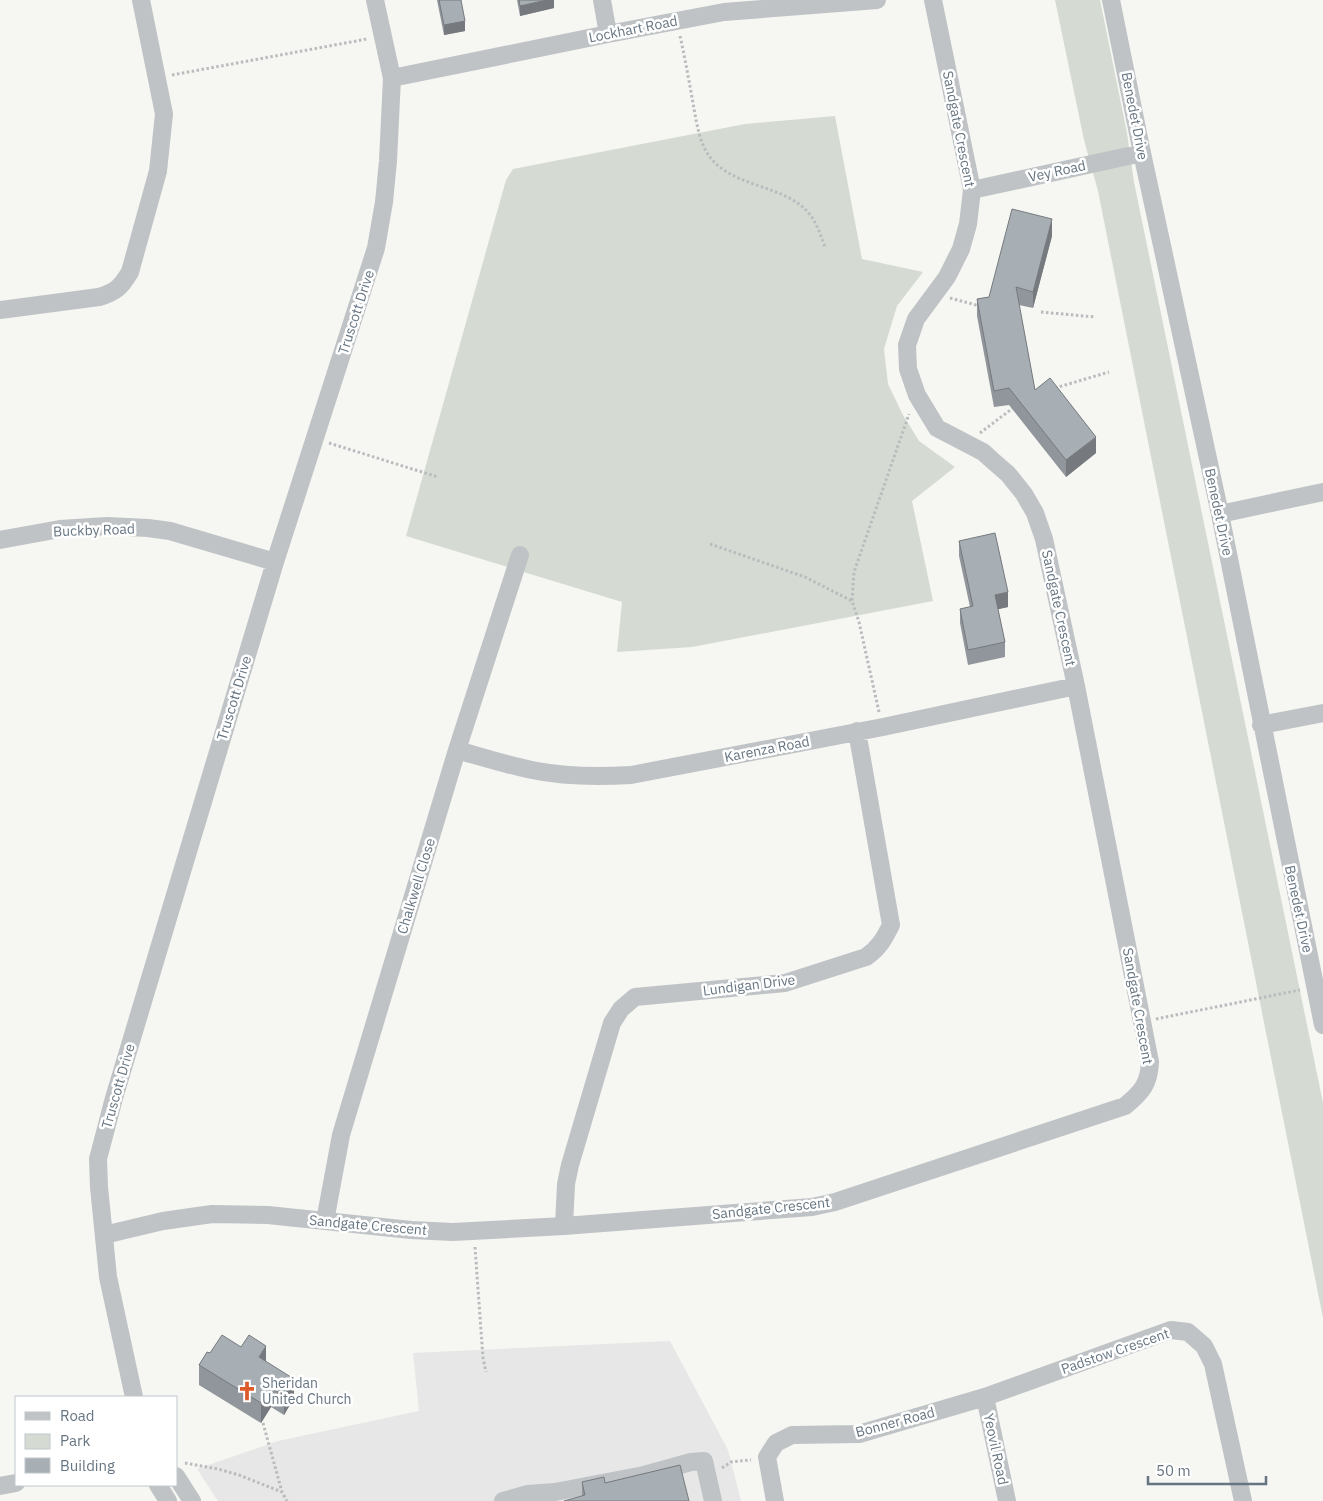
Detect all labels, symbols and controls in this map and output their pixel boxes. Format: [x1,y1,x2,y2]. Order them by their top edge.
street label: Lockhart Road [587,12,679,46]
street label: Sandgate Crescent [939,69,979,189]
street label: Benedet Drive [1118,71,1152,162]
street label: Vey Road [1027,156,1087,186]
street label: Truscott Drive [334,267,378,356]
street label: Benedet Drive [1201,467,1237,558]
street label: Buckby Road [53,520,135,540]
street label: Sandgate Crescent [1038,548,1080,668]
street label: Truscott Drive [213,653,256,743]
street label: Karenza Road [723,732,811,766]
street label: Chalkwell Close [393,836,439,936]
street label: Benedet Drive [1281,864,1317,955]
street label: Sandgate Crescent [1119,946,1157,1066]
street label: Lundigan Drive [702,970,797,1000]
street label: Truscott Drive [97,1041,139,1131]
street label: Sandgate Crescent [711,1193,831,1223]
street label: Sandgate Crescent [308,1211,428,1239]
street label: Padstow Crescent [1059,1324,1171,1378]
place label: Sheridan United Church [262,1374,352,1408]
church icon: Sheridan United Church [236,1380,258,1402]
legend [15,1396,178,1486]
street label: Bonner Road [853,1403,937,1441]
text: Road [60,1406,95,1425]
street label: Yeovil Road [980,1412,1012,1486]
text: Park [60,1431,90,1450]
scale bar [1148,1454,1266,1486]
text: Building [60,1456,115,1475]
text: 50 m [1156,1461,1191,1480]

